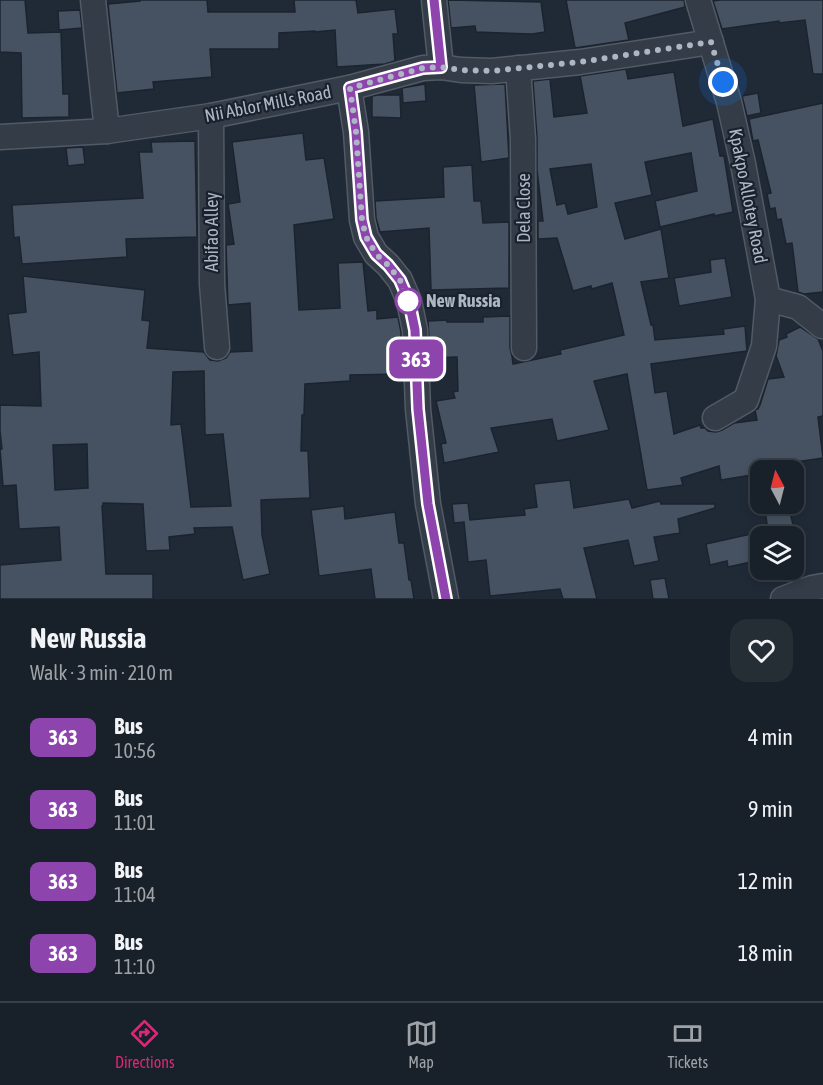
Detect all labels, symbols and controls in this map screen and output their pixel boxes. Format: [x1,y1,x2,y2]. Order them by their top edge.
your location [708,67,738,97]
street label: Nii Ablor Mills Road [203,81,333,126]
street label: Kpakpo Allotey Road [725,127,772,265]
street label: Dela Close [513,173,534,243]
street label: Abifao Alley [201,192,222,272]
marker: New Russia [395,288,421,314]
place label: New Russia [426,290,501,311]
line badge: 363 [382,340,450,378]
text: 363 [401,347,431,371]
north arrow [750,460,804,514]
map controls [750,460,804,580]
button: layers [750,526,804,580]
button: heart [730,619,793,682]
text: New Russia [30,622,146,654]
text: Walk · 3 min · 210 m [30,661,173,684]
text: Bus [114,713,143,739]
text: 4 min [748,724,793,750]
text: 363 [48,725,78,749]
text: 10:56 [114,739,156,762]
text: Bus [114,785,143,811]
text: 9 min [748,796,793,822]
text: 363 [48,797,78,821]
text: 11:01 [114,811,156,834]
text: Bus [114,857,143,883]
text: 12 min [738,868,793,894]
text: 363 [48,869,78,893]
text: 11:04 [114,883,156,906]
text: Bus [114,929,143,955]
text: 18 min [738,940,793,966]
text: 363 [48,941,78,965]
text: 11:10 [114,955,155,978]
tab: Directions [115,1017,175,1071]
tab: Map [405,1017,438,1071]
tab: Tickets [667,1017,708,1071]

